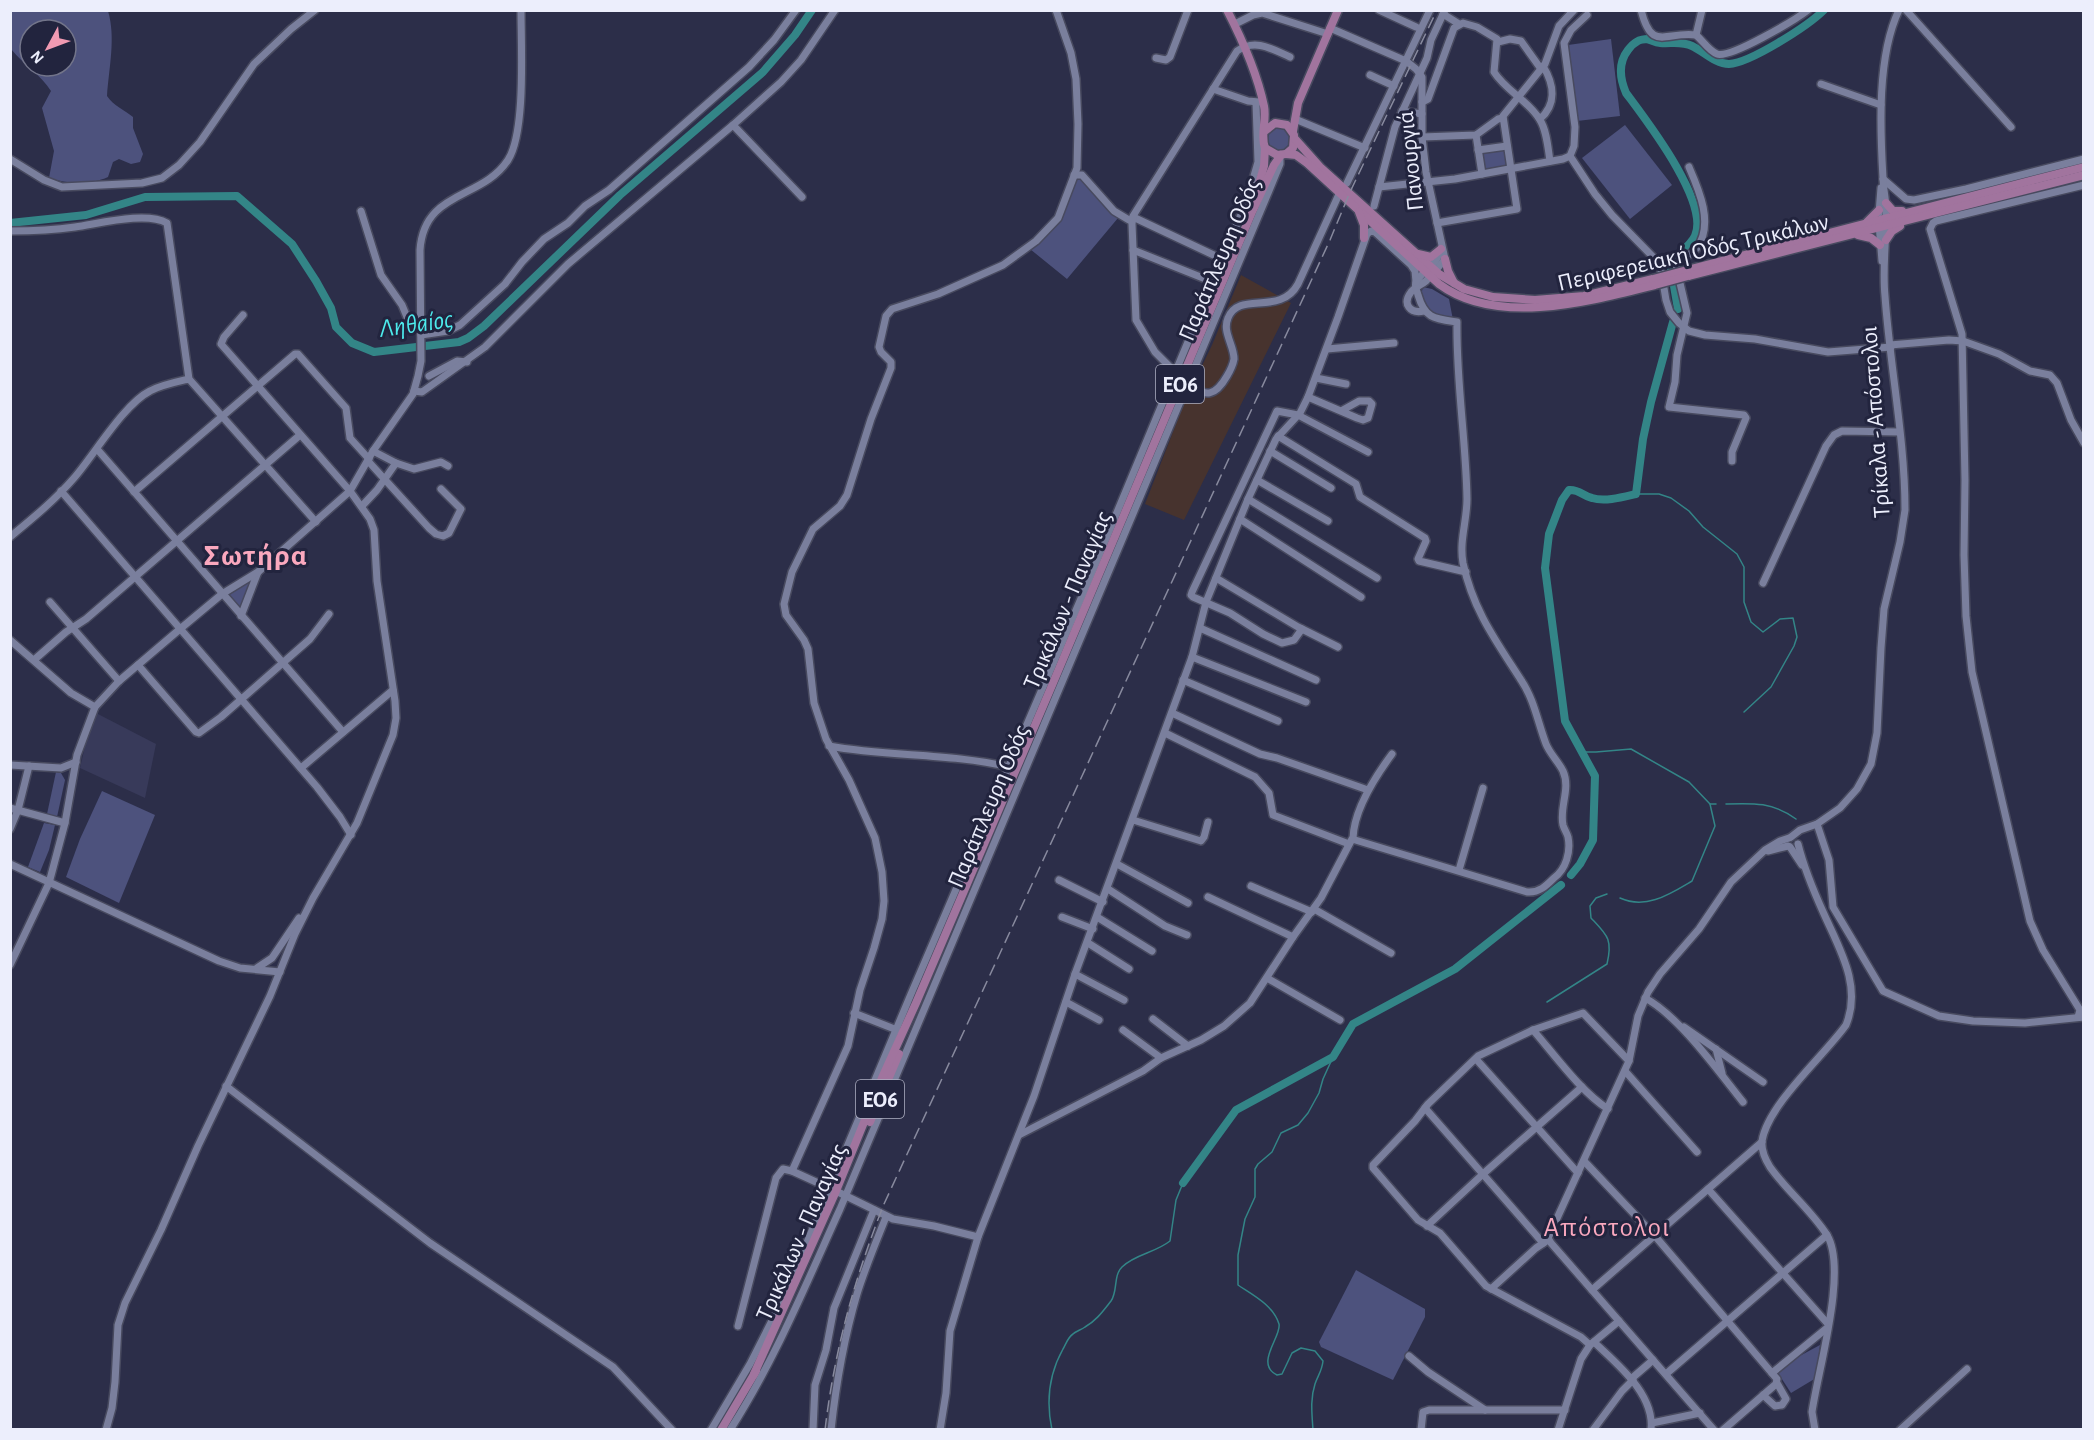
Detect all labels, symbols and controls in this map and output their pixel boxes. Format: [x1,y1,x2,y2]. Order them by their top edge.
north arrow [18,18,78,78]
text: N [28,48,47,67]
street label: Πανουργιά [1394,110,1428,212]
street label: Παράπλευρη Οδός [1175,174,1265,344]
street label: Περιφερειακή Οδός Τρικάλων [1555,210,1831,296]
water label: Ληθαίος [377,306,455,342]
street label: Τρίκαλα - Απόστολοι [1857,325,1895,519]
road number: ΕΟ6 [1156,365,1204,403]
street label: Τρικάλων - Παναγίας [1020,508,1116,693]
district label: Σωτήρα [203,541,309,571]
street label: Παράπλευρη Οδός [944,721,1034,891]
road number: ΕΟ6 [856,1080,904,1118]
street label: Τρικάλων - Παναγίας [752,1140,852,1325]
district label: Απόστολοι [1543,1214,1671,1241]

